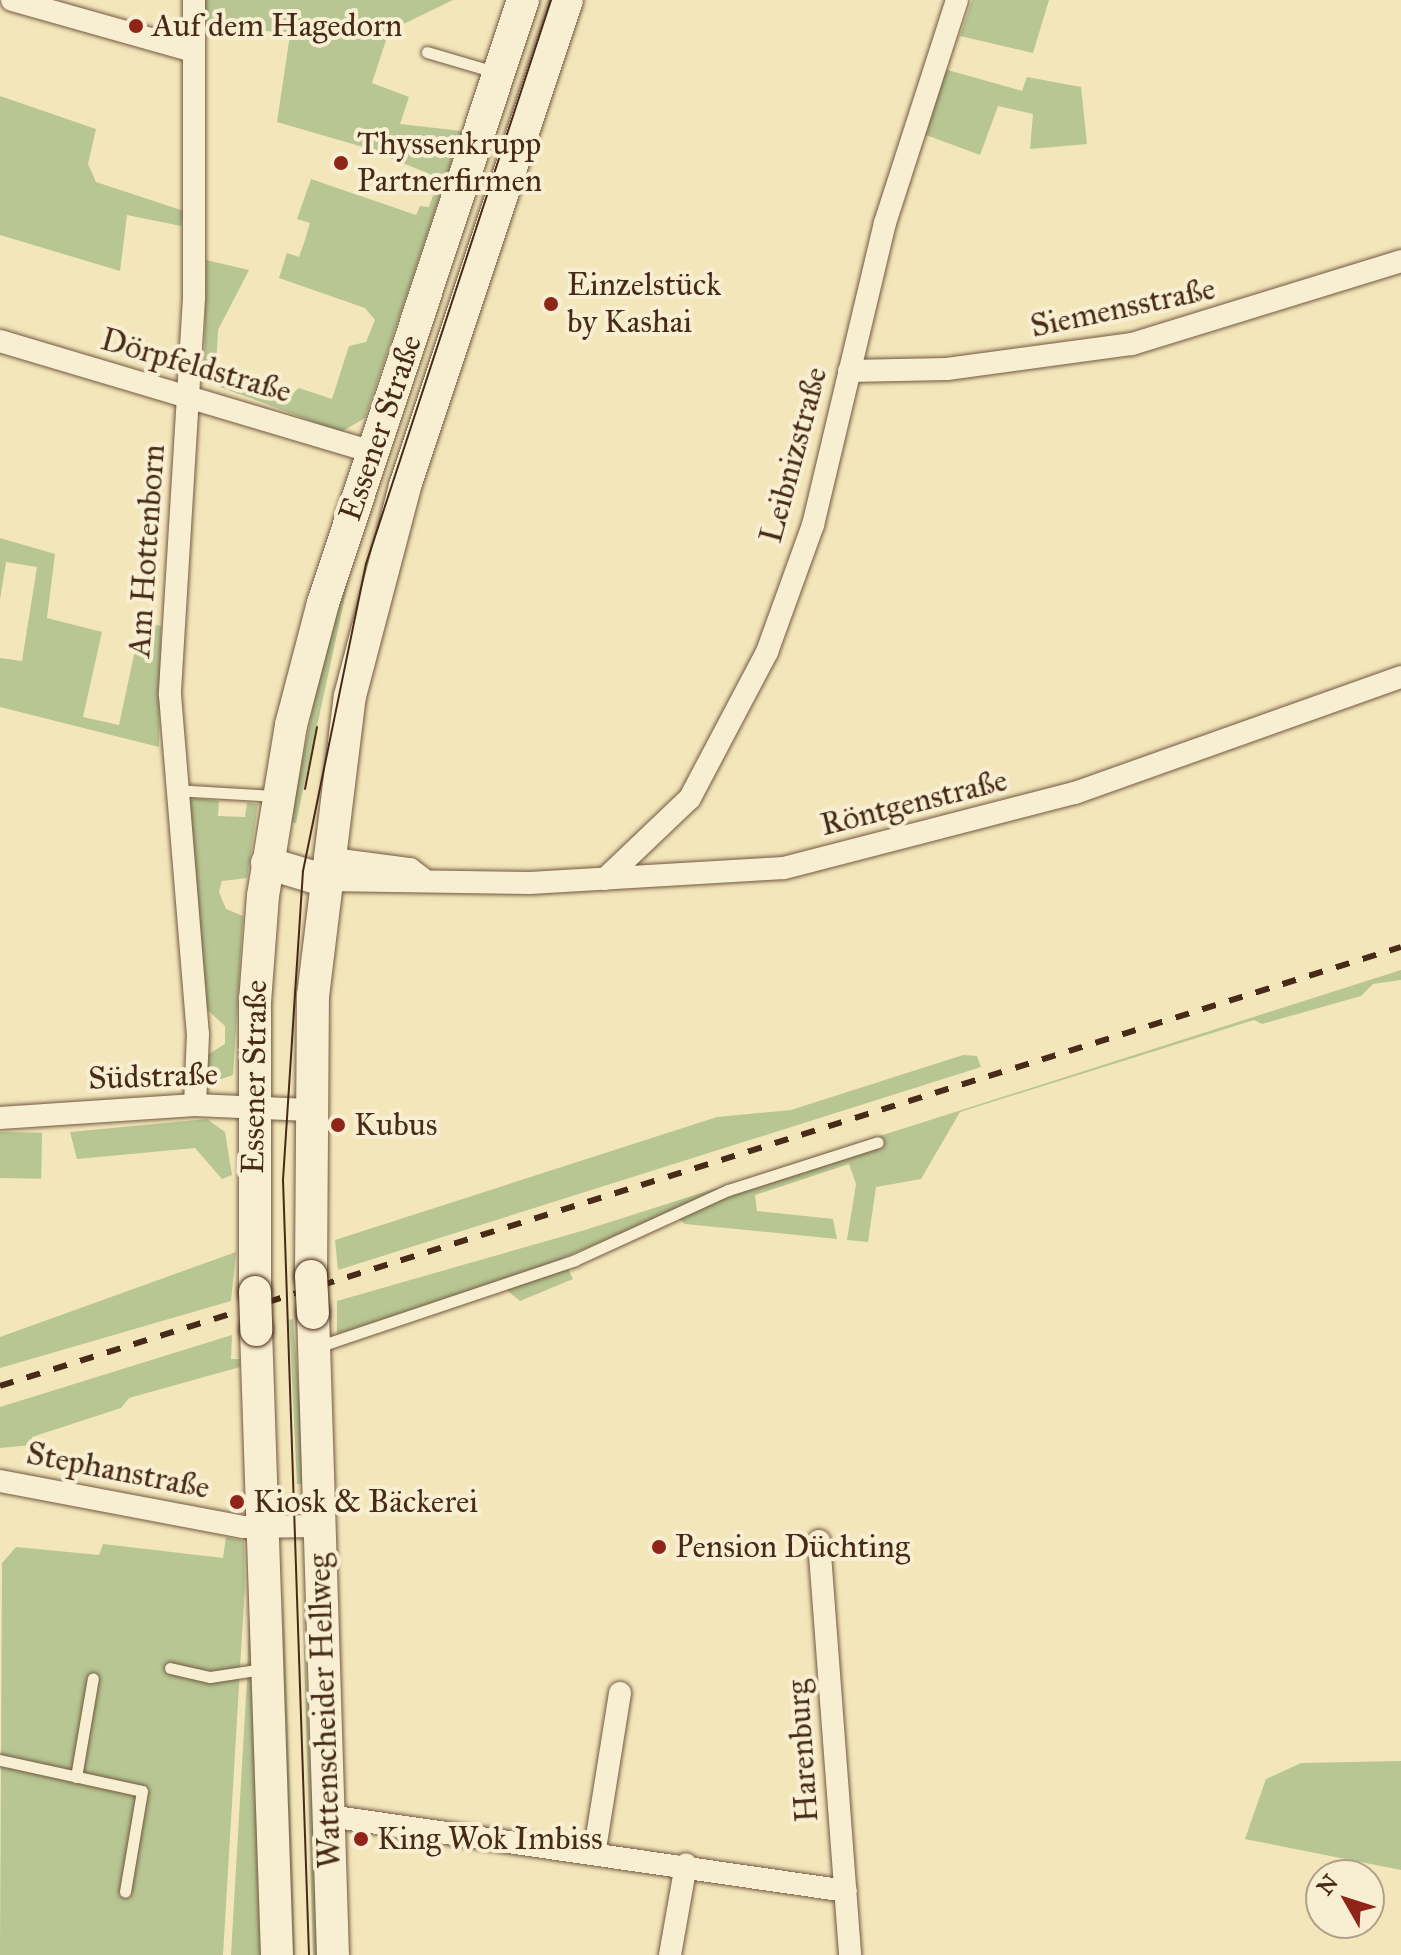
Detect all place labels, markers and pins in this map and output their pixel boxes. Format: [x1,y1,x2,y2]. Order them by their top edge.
place label: Auf dem Hagedorn [152,7,402,45]
marker: Auf dem Hagedorn [127,17,145,35]
place label: Thyssenkrupp Partnerfirmen [357,126,542,201]
marker: Thyssenkrupp Partnerfirmen [332,154,350,172]
place label: Einzelstück by Kashai [567,267,721,342]
marker: Einzelstück by Kashai [542,295,560,313]
place label: Kubus [354,1106,437,1144]
marker: Kubus [329,1116,347,1134]
place label: Kiosk & Bäckerei [253,1483,478,1521]
marker: Kiosk & Bäckerei [228,1493,246,1511]
place label: Pension Düchting [675,1528,910,1566]
marker: Pension Düchting [650,1538,668,1556]
place label: King Wok Imbiss [377,1820,603,1858]
marker: King Wok Imbiss [352,1830,370,1848]

